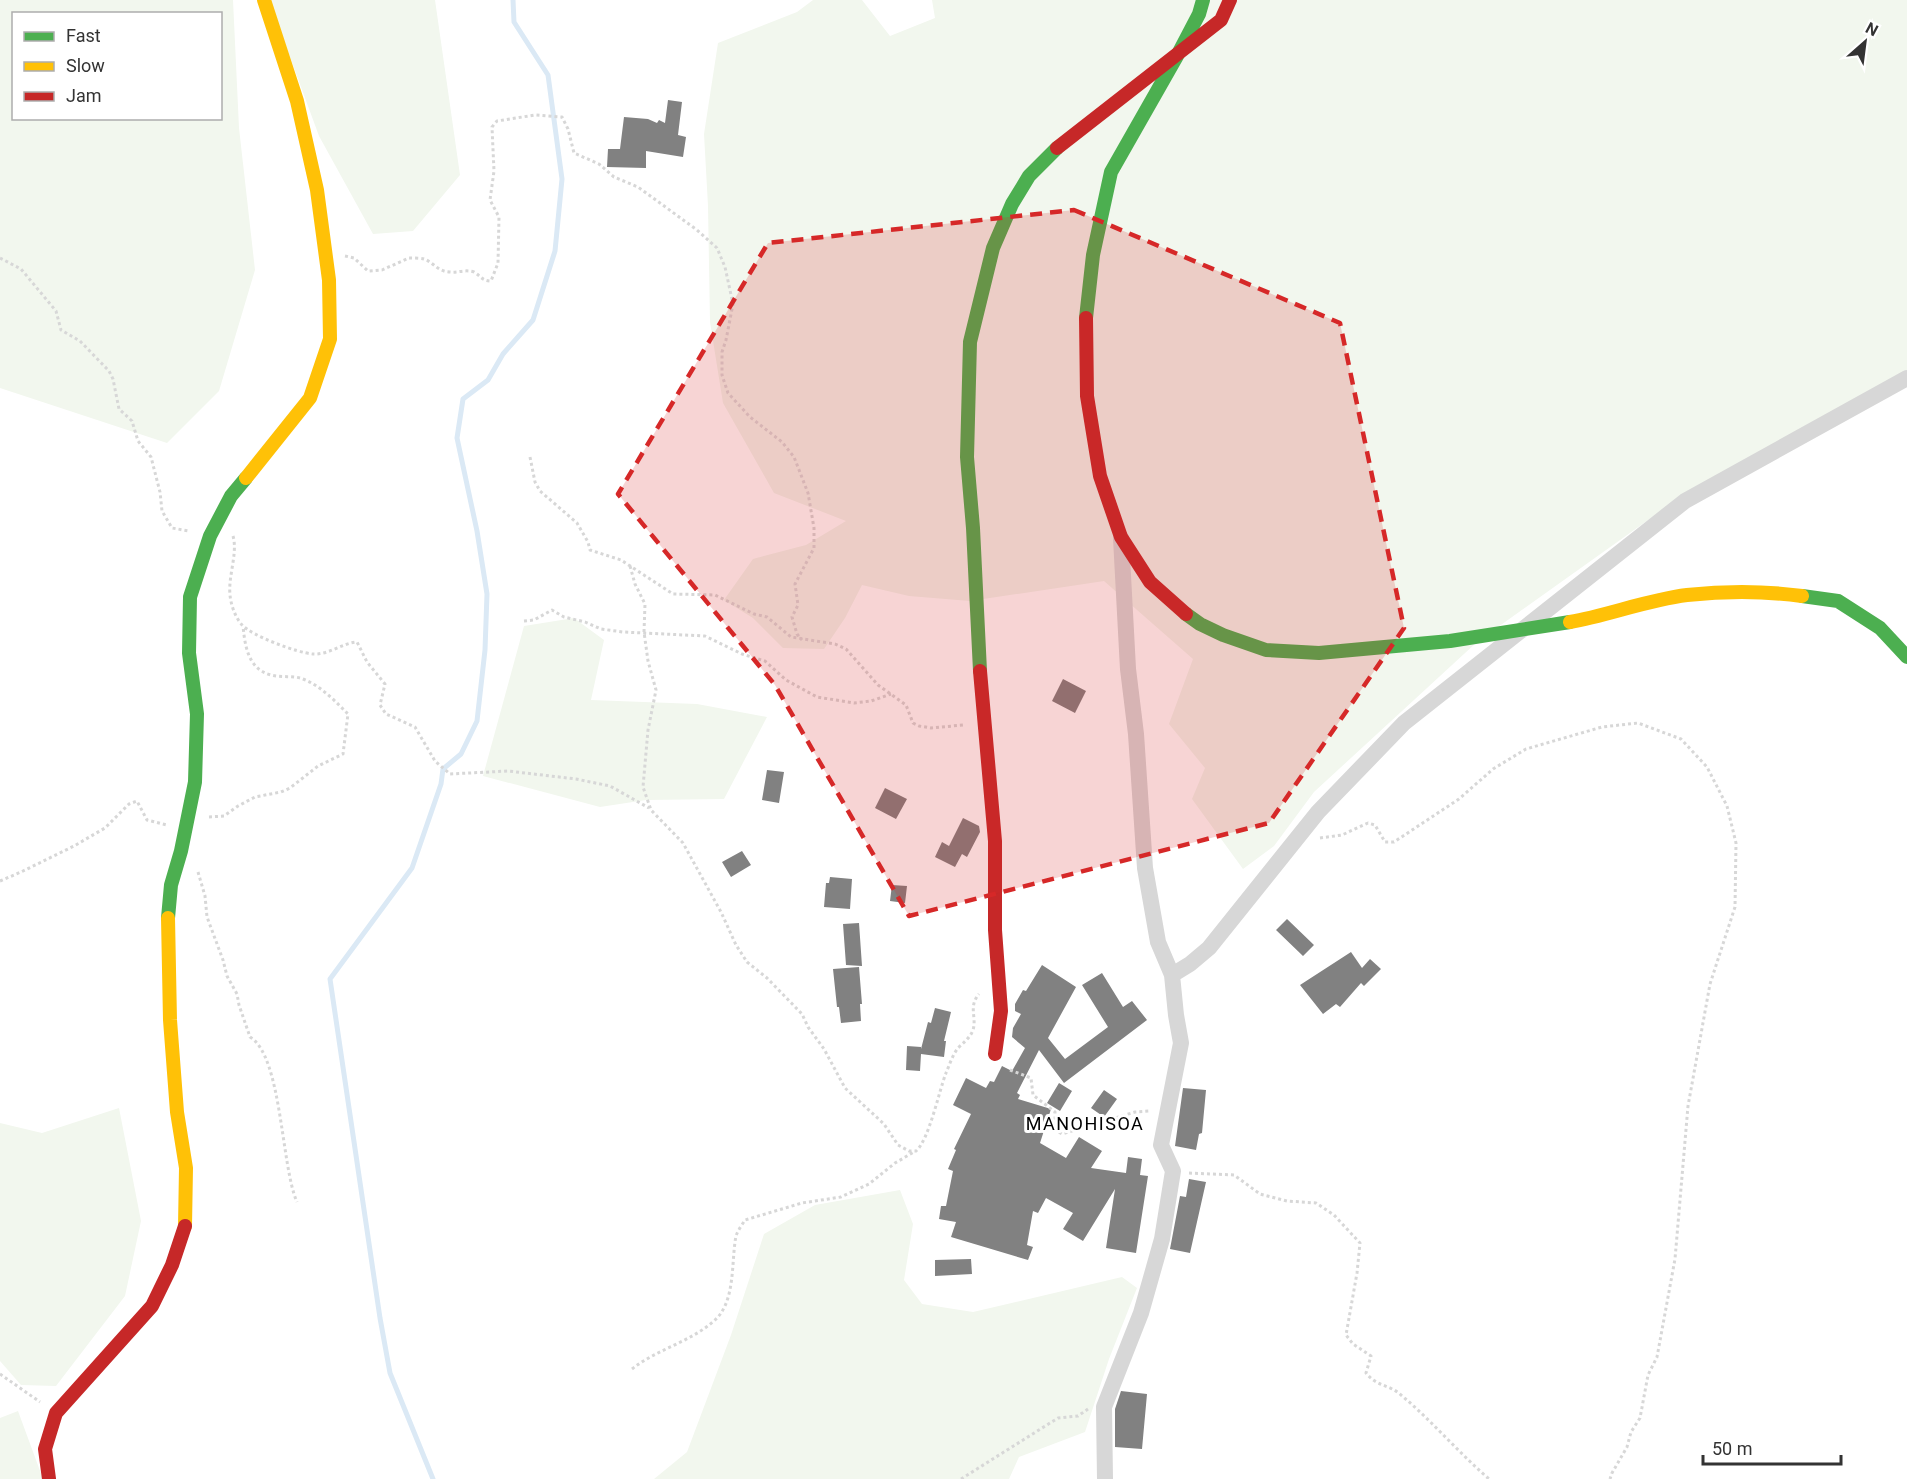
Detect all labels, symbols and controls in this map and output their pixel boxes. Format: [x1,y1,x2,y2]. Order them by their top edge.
legend [12,12,222,120]
north arrow [1835,12,1895,72]
text: N [1862,18,1881,40]
text: Fast [66,25,101,46]
text: Slow [66,55,105,76]
text: Jam [66,85,102,106]
district label: MANOHISOA [1026,1113,1144,1134]
scale bar [1703,1428,1841,1466]
text: 50 m [1712,1438,1752,1459]

